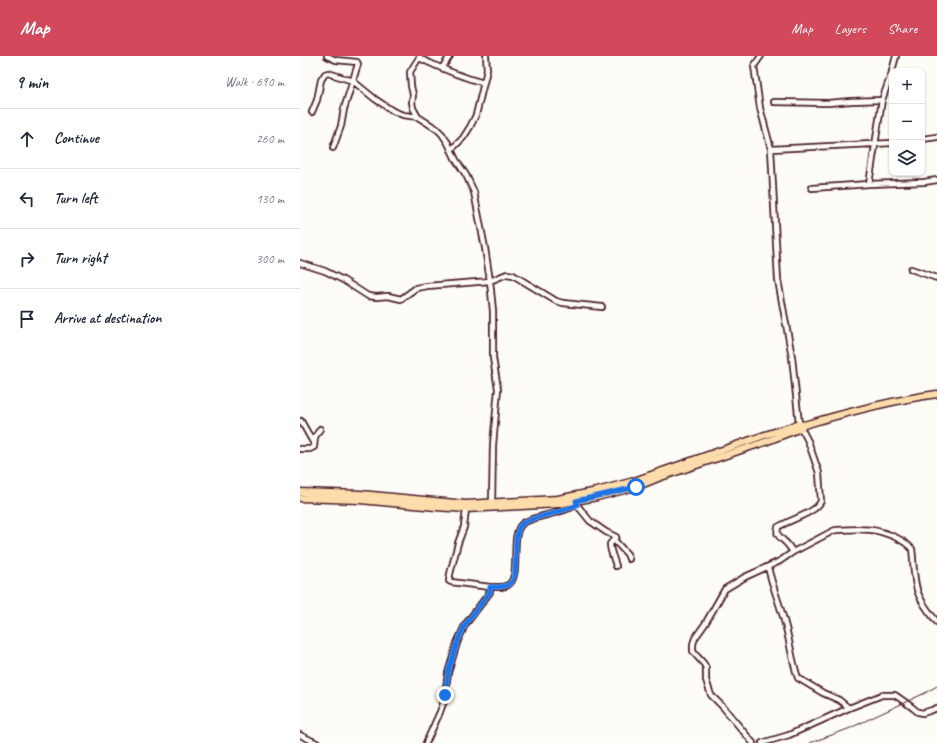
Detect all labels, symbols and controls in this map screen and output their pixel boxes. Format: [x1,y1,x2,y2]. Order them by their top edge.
text: Map [20,16,50,40]
text: Map [791,20,813,37]
text: Layers [835,20,866,37]
text: Share [888,20,917,37]
map controls [889,68,925,176]
button: + [889,68,925,104]
text: 9 min [16,72,48,93]
text: Walk · 690 m [225,74,284,90]
button: − [889,104,925,140]
icon: ahead [16,128,38,150]
text: Continue [54,129,99,148]
text: 260 m [256,131,284,147]
button: layers [889,140,925,176]
icon: left [16,188,38,210]
text: Turn left [54,189,97,208]
text: 130 m [256,191,284,207]
icon: right [16,248,38,270]
text: Turn right [54,249,107,268]
text: 300 m [256,251,284,267]
icon: arrive [16,308,38,330]
text: Arrive at destination [54,309,161,328]
route start [627,478,645,496]
route end [436,686,454,704]

